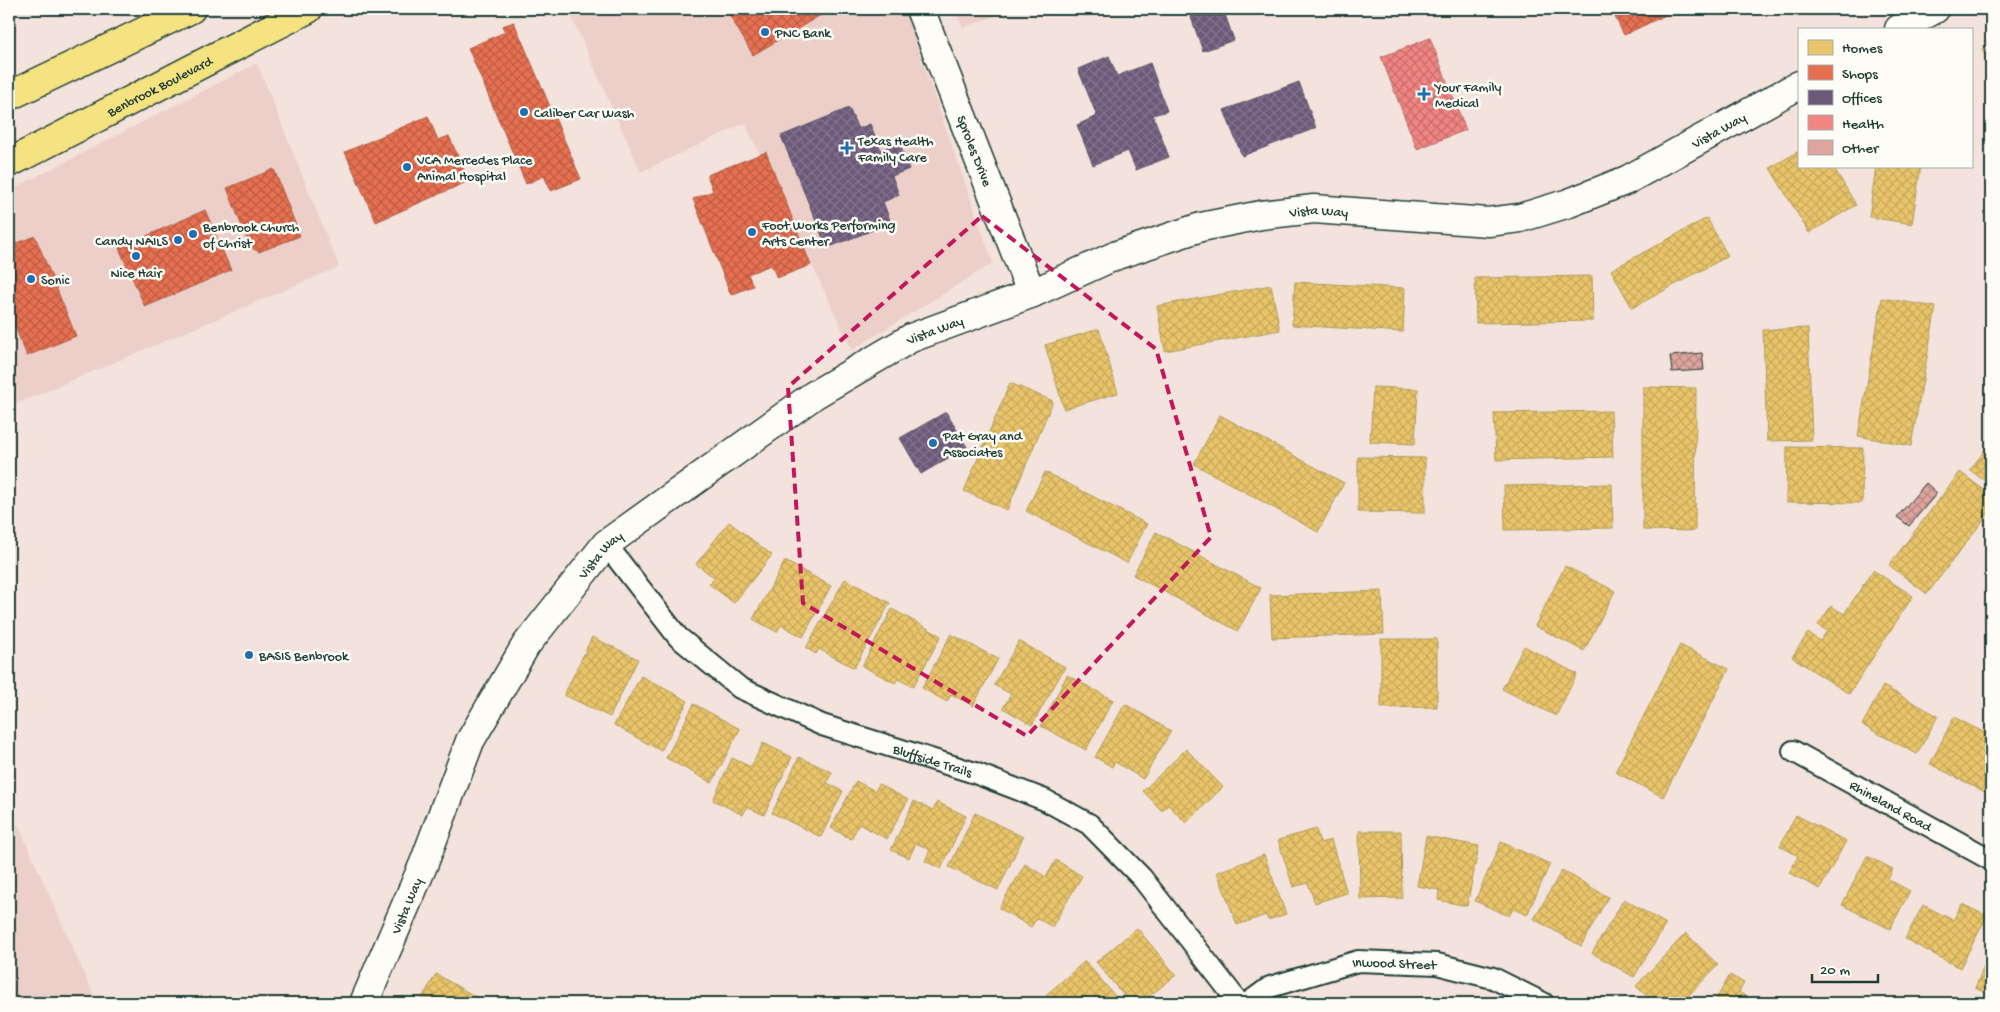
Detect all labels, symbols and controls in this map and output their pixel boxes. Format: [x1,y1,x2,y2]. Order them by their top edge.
marker: PNC Bank [759,26,771,38]
place label: PNC Bank [774,26,832,43]
legend [1798,28,1972,168]
text: Homes [1842,40,1883,58]
street label: Benbrook Boulevard [104,53,217,122]
text: Shops [1842,66,1878,84]
place label: Your Family Medical [1433,80,1502,113]
marker: Your Family Medical [1417,87,1431,101]
text: Offices [1842,90,1882,108]
marker: Caliber Car Wash [518,106,530,118]
place label: Caliber Car Wash [534,106,635,123]
street label: Vista Way [1688,110,1750,154]
street label: Sproles Drive [952,113,995,190]
text: Health [1842,116,1884,134]
place label: Texas Health Family Care [857,134,934,167]
text: Other [1842,140,1880,158]
marker: Texas Health Family Care [840,141,854,155]
place label: VCA Mercedes Place Animal Hospital [416,153,533,186]
marker: VCA Mercedes Place Animal Hospital [401,161,413,173]
street label: Vista Way [1287,203,1349,223]
place label: Foot Works Performing Arts Center [761,218,896,251]
place label: Benbrook Church of Christ [202,220,300,253]
marker: Foot Works Performing Arts Center [746,226,758,238]
marker: Benbrook Church of Christ [187,228,199,240]
place label: Candy NAILS [95,234,168,251]
marker: Candy NAILS [172,234,184,246]
marker: Nice Hair [130,250,142,262]
place label: Nice Hair [110,266,163,283]
marker: Sonic [25,273,37,285]
place label: Sonic [41,273,70,290]
street label: Vista Way [903,313,966,350]
place label: Pat Gray and Associates [942,429,1024,462]
marker: Pat Gray and Associates [927,437,939,449]
street label: Vista Way [575,529,627,584]
marker: BASIS Benbrook [243,649,255,661]
place label: BASIS Benbrook [258,649,350,666]
street label: Bluffside Trails [890,741,974,783]
street label: Rhineland Road [1846,778,1936,838]
street label: Vista Way [388,876,428,938]
scale bar [1812,952,1879,984]
street label: Inwood Street [1350,955,1438,975]
text: 20 m [1820,962,1850,980]

